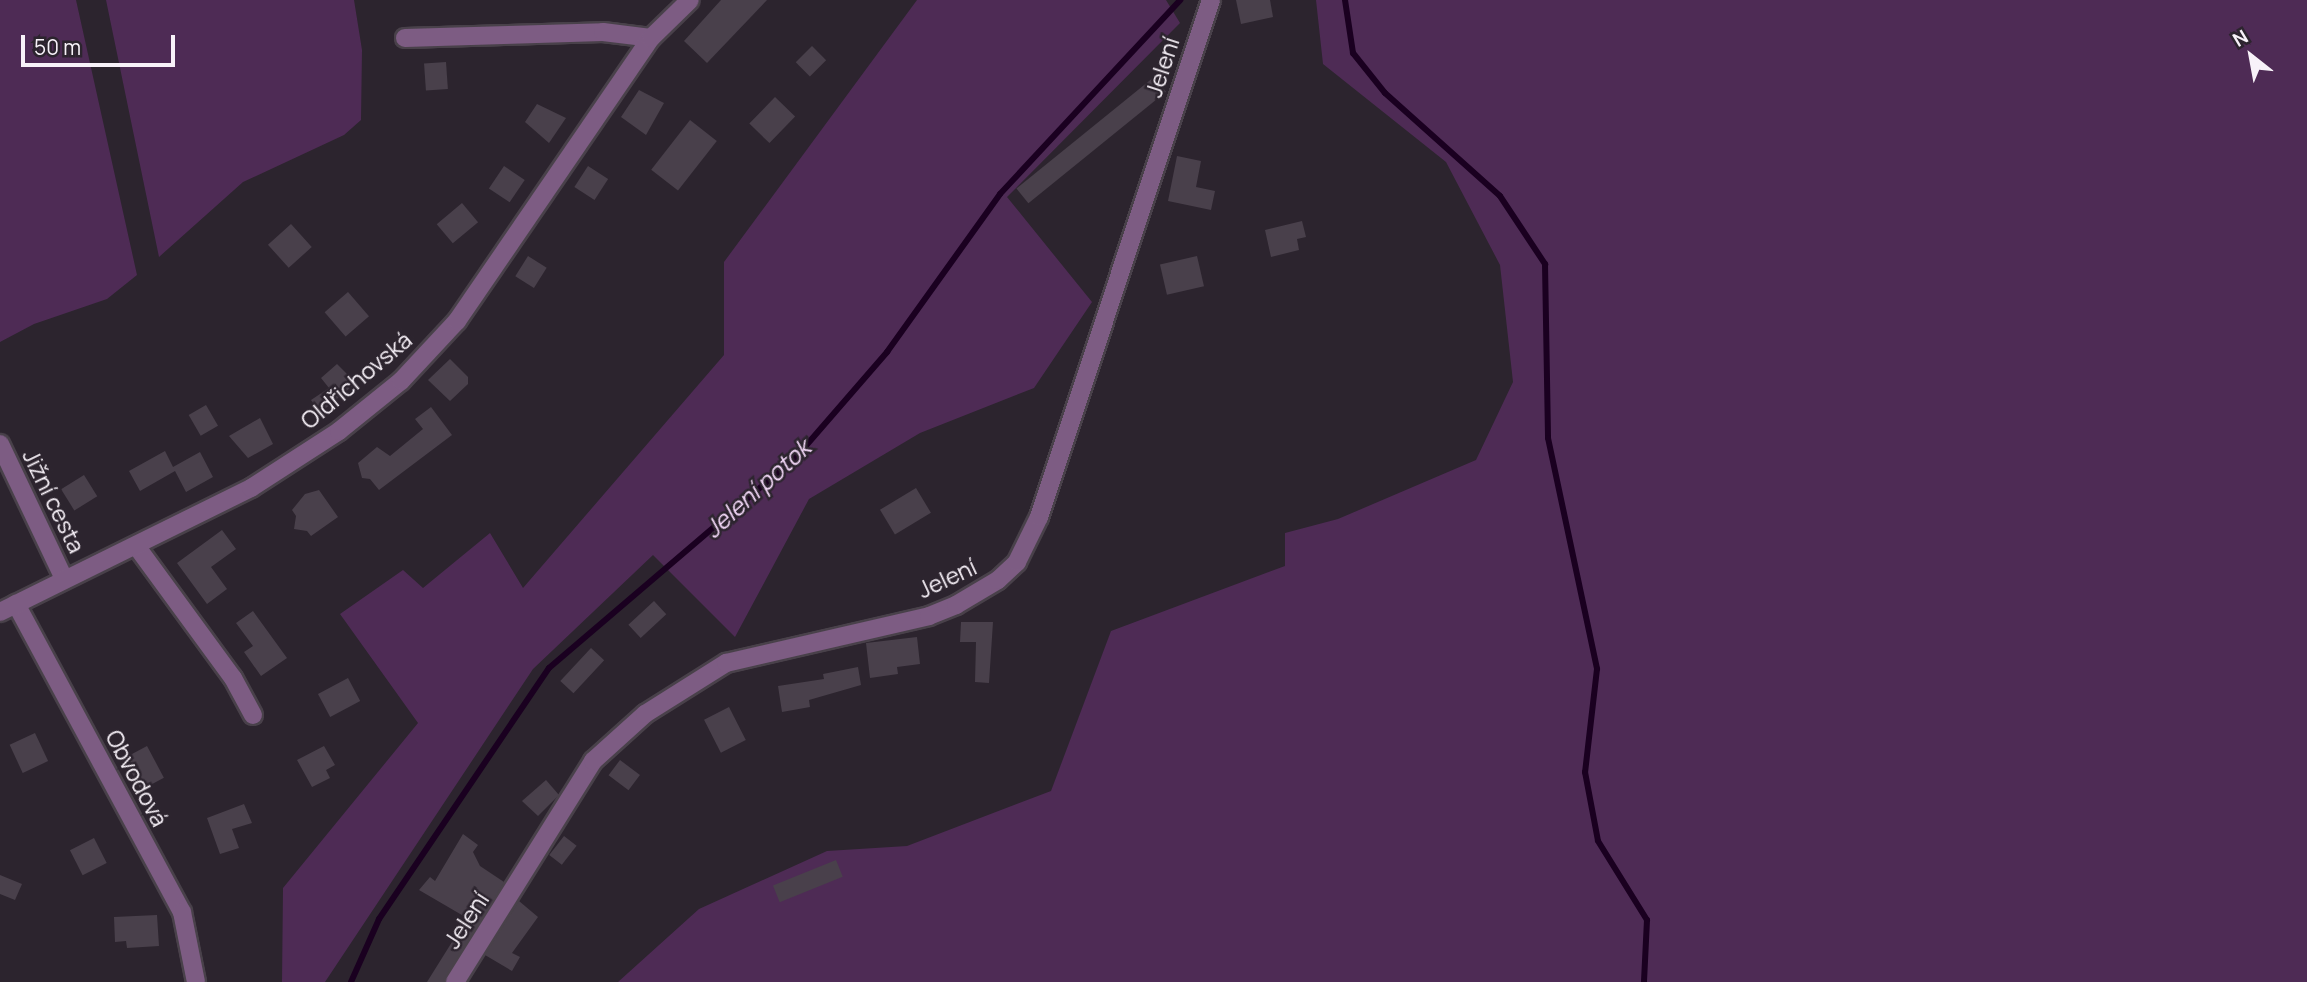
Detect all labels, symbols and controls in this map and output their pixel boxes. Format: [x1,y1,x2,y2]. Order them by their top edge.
scale bar [24,21,178,65]
north arrow [2216,21,2286,91]
text: N [2228,23,2253,53]
text: 50 m [34,33,81,61]
street label: Jelení [1139,33,1185,101]
street label: Oldřichovská [295,326,417,434]
water label: Jelení potok [698,433,816,543]
street label: Jižní cesta [17,445,91,557]
street label: Jelení [913,552,981,604]
street label: Obvodová [100,725,174,831]
street label: Jelení [438,887,494,953]

